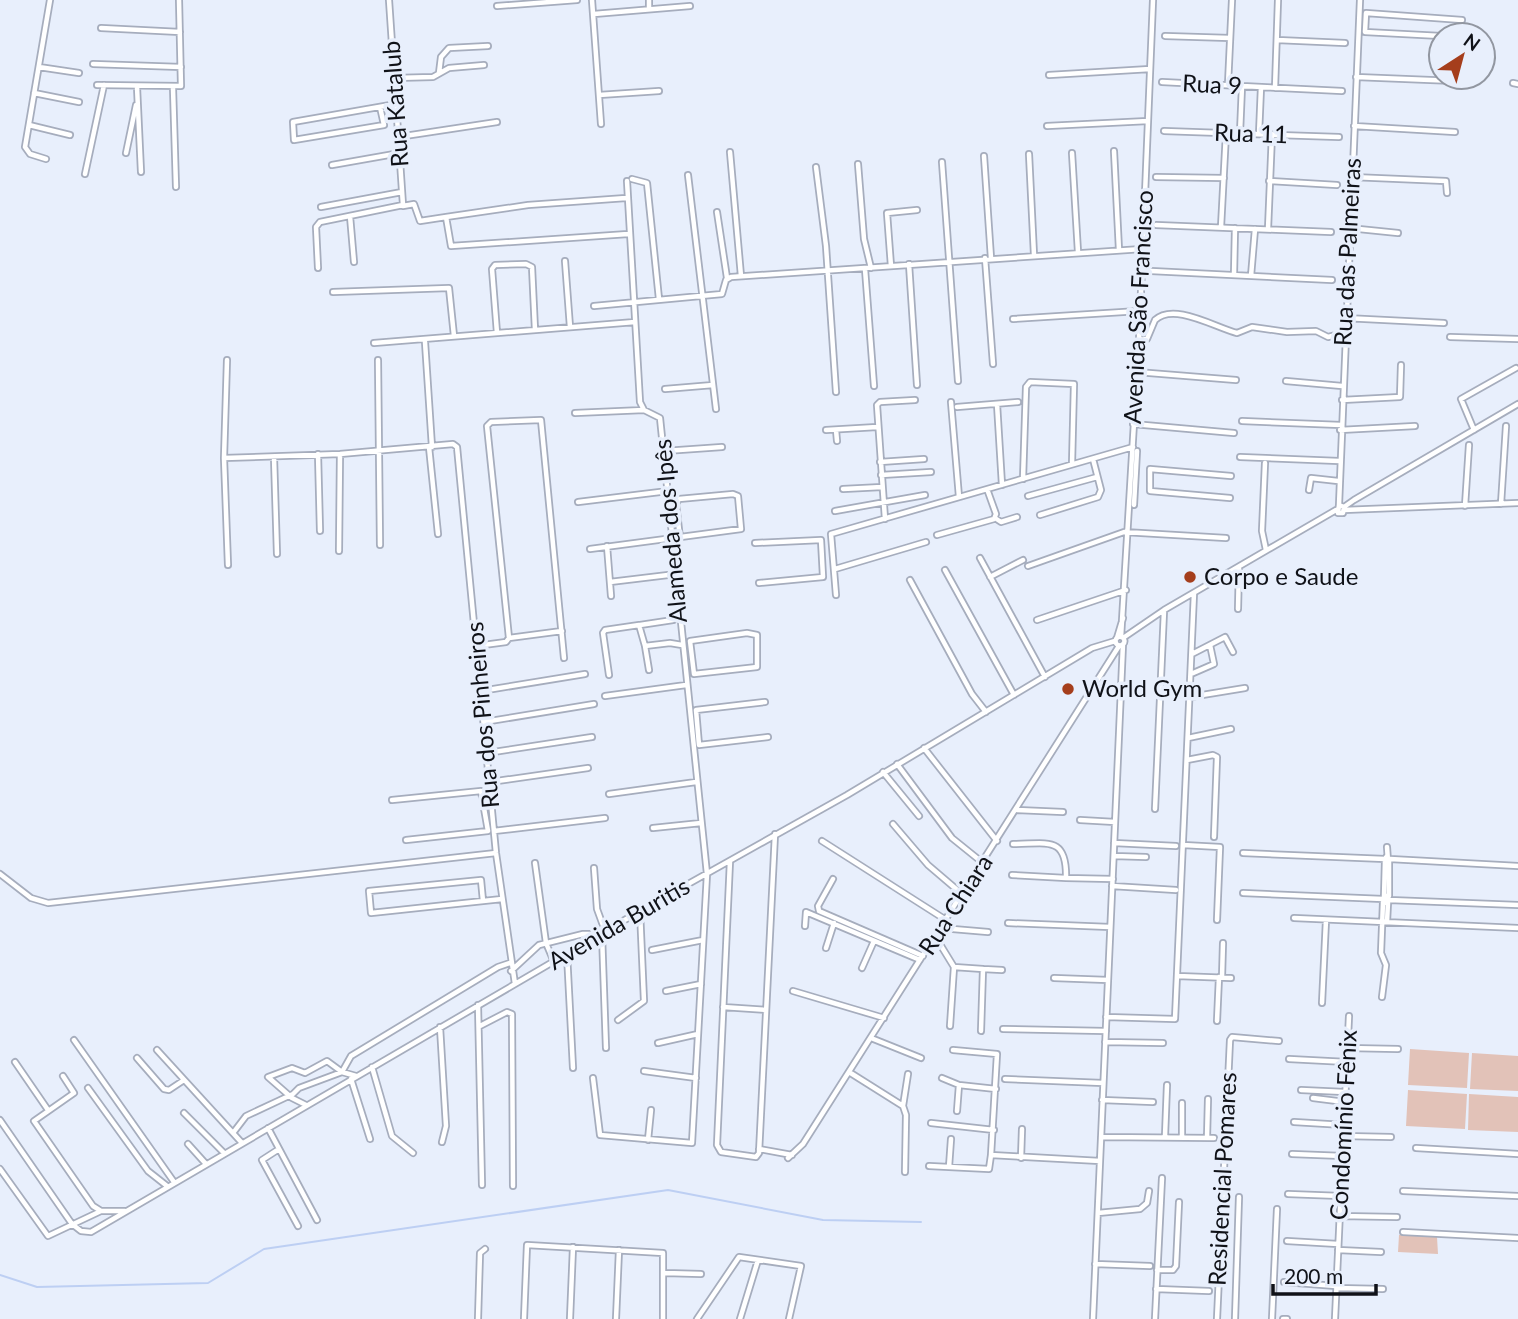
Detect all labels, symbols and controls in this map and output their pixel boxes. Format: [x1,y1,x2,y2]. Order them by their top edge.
north arrow [1427,21,1497,91]
text: N [1460,28,1485,55]
street label: Rua Katalub [376,40,413,168]
street label: Rua 9 [1181,67,1243,100]
street label: Rua 11 [1214,117,1288,148]
street label: Rua das Palmeiras [1327,157,1366,347]
street label: Avenida São Francisco [1117,189,1158,425]
street label: Alameda dos Ipês [647,438,692,624]
place label: Corpo e Saude [1204,561,1358,590]
marker: Corpo e Saude [1182,569,1198,585]
street label: Rua dos Pinheiros [459,621,504,810]
place label: World Gym [1082,673,1202,702]
marker: World Gym [1060,681,1076,697]
street label: Rua Chiara [912,849,998,960]
street label: Avenida Buritis [542,870,694,975]
street label: Condomínio Fênix [1323,1029,1362,1221]
street label: Residencial Pomares [1201,1071,1242,1286]
scale bar [1273,1252,1376,1296]
text: 200 m [1284,1263,1343,1288]

